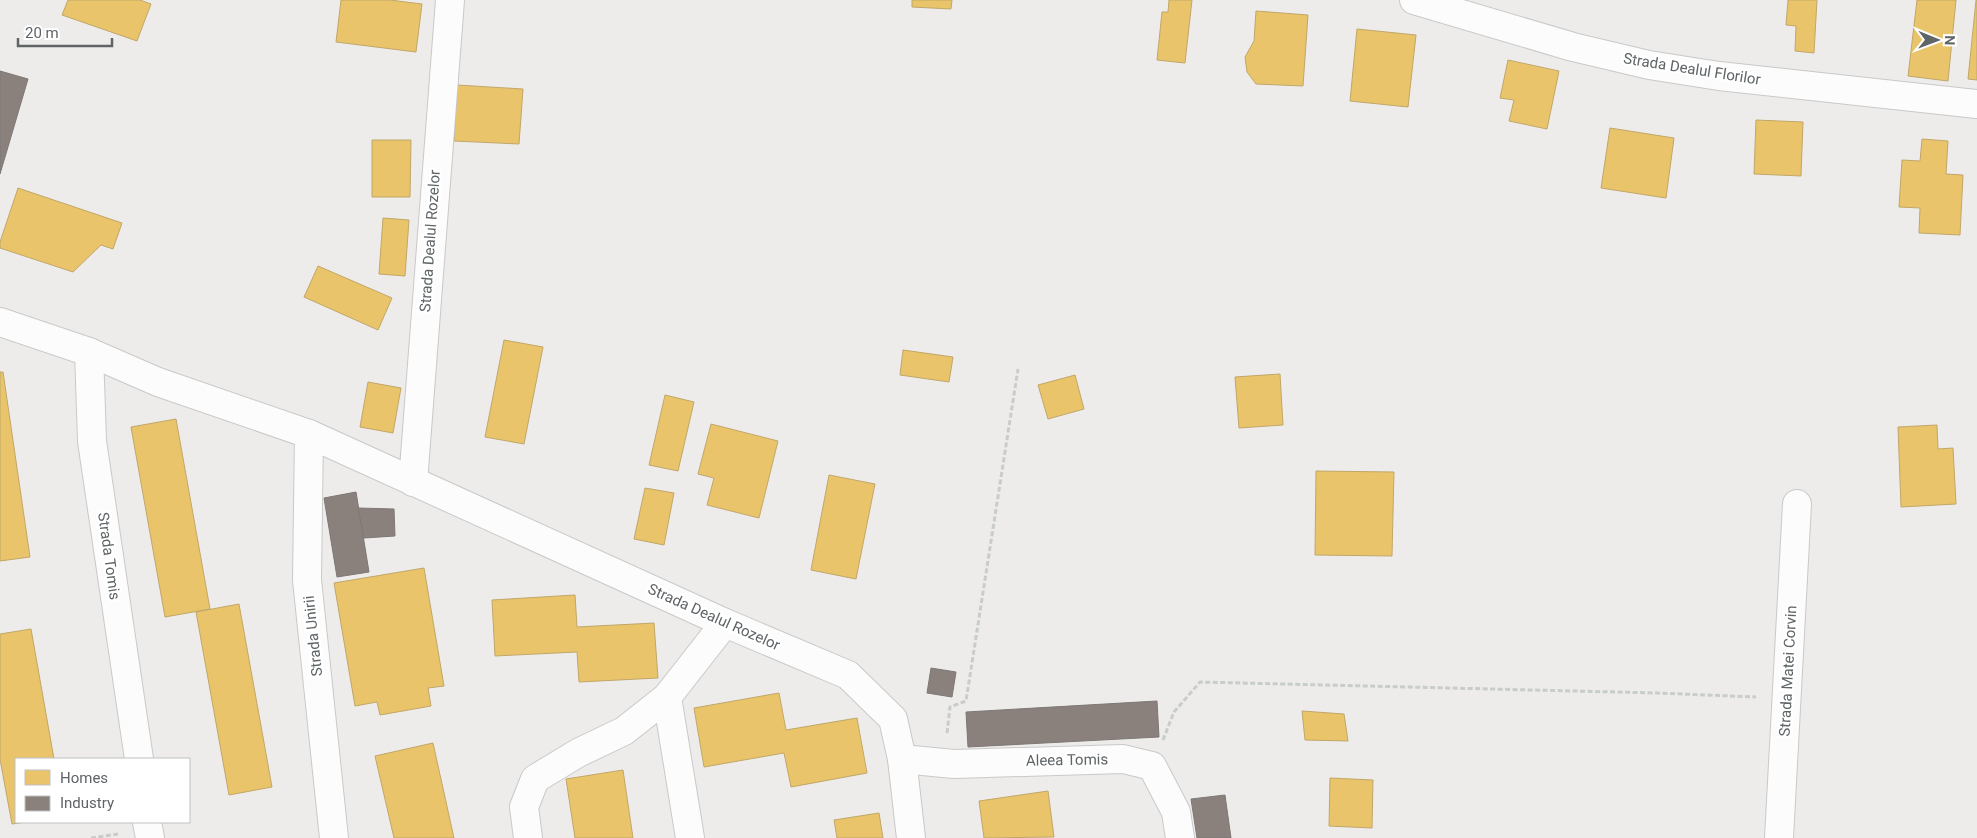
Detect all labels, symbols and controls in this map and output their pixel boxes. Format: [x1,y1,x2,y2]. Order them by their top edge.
scale bar [18,15,111,47]
north arrow [1912,15,1962,65]
text: 20 m [25,24,59,42]
text: N [1942,35,1958,45]
street label: Strada Dealul Florilor [1622,49,1762,89]
street label: Strada Dealul Rozelor [416,169,444,313]
street label: Strada Tomis [94,511,124,601]
street label: Strada Dealul Rozelor [645,580,783,654]
street label: Strada Unirii [300,595,326,677]
street label: Strada Matei Corvin [1776,605,1800,737]
street label: Aleea Tomis [1026,750,1108,770]
legend [15,758,190,823]
text: Homes [60,769,108,787]
text: Industry [60,794,114,812]

